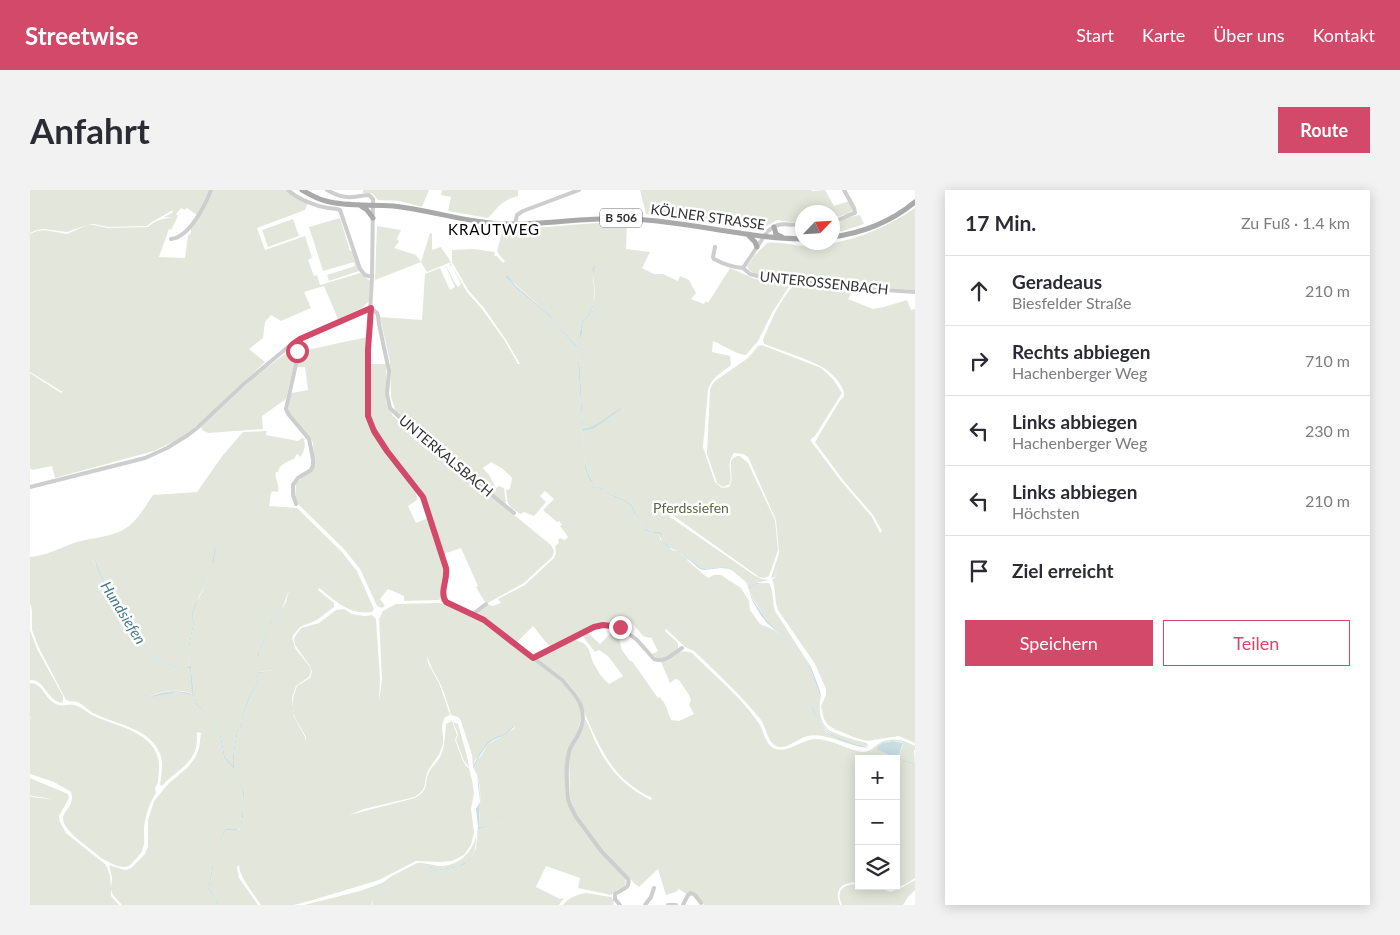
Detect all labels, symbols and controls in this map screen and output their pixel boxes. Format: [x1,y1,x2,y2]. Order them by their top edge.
text: Streetwise [25,21,138,50]
text: Start [1076,24,1114,46]
text: Karte [1142,24,1185,46]
text: Über uns [1213,24,1285,46]
text: Kontakt [1313,24,1375,46]
button: Route [1278,107,1370,153]
text: Anfahrt [30,109,150,151]
street label: KÖLNER STRASSE [650,200,766,233]
north arrow [795,205,840,250]
road number: B 506 [600,208,642,228]
text: 17 Min. [965,210,1036,235]
text: Zu Fuß · 1.4 km [1241,213,1350,232]
district label: KRAUTWEG [448,220,540,238]
street label: UNTEROSSENBACH [759,267,889,298]
text: Geradeaus [1012,270,1102,293]
icon: ahead [965,277,993,305]
text: 210 m [1305,281,1350,300]
text: Biesfelder Straße [1012,293,1131,312]
route start [286,340,309,363]
text: Rechts abbiegen [1012,340,1150,363]
icon: right [965,347,993,375]
text: 710 m [1305,351,1350,370]
text: Hachenberger Weg [1012,363,1147,382]
text: Links abbiegen [1012,410,1137,433]
street label: UNTERKALSBACH [396,411,497,500]
icon: left [965,417,993,445]
text: 230 m [1305,421,1350,440]
text: Hachenberger Weg [1012,433,1147,452]
text: Links abbiegen [1012,480,1137,503]
icon: left [965,487,993,515]
text: 210 m [1305,491,1350,510]
park label: Pferdssiefen [653,499,729,516]
text: Höchsten [1012,503,1080,522]
icon: arrive [965,557,993,585]
text: Ziel erreicht [1012,559,1114,582]
water label: Hundsiefen [97,578,150,647]
route end [609,616,632,639]
button: Speichern [965,620,1153,666]
button: Teilen [1163,620,1350,666]
map controls [855,755,900,890]
button: + [855,755,900,800]
button: − [855,800,900,845]
button: layers [855,845,900,890]

